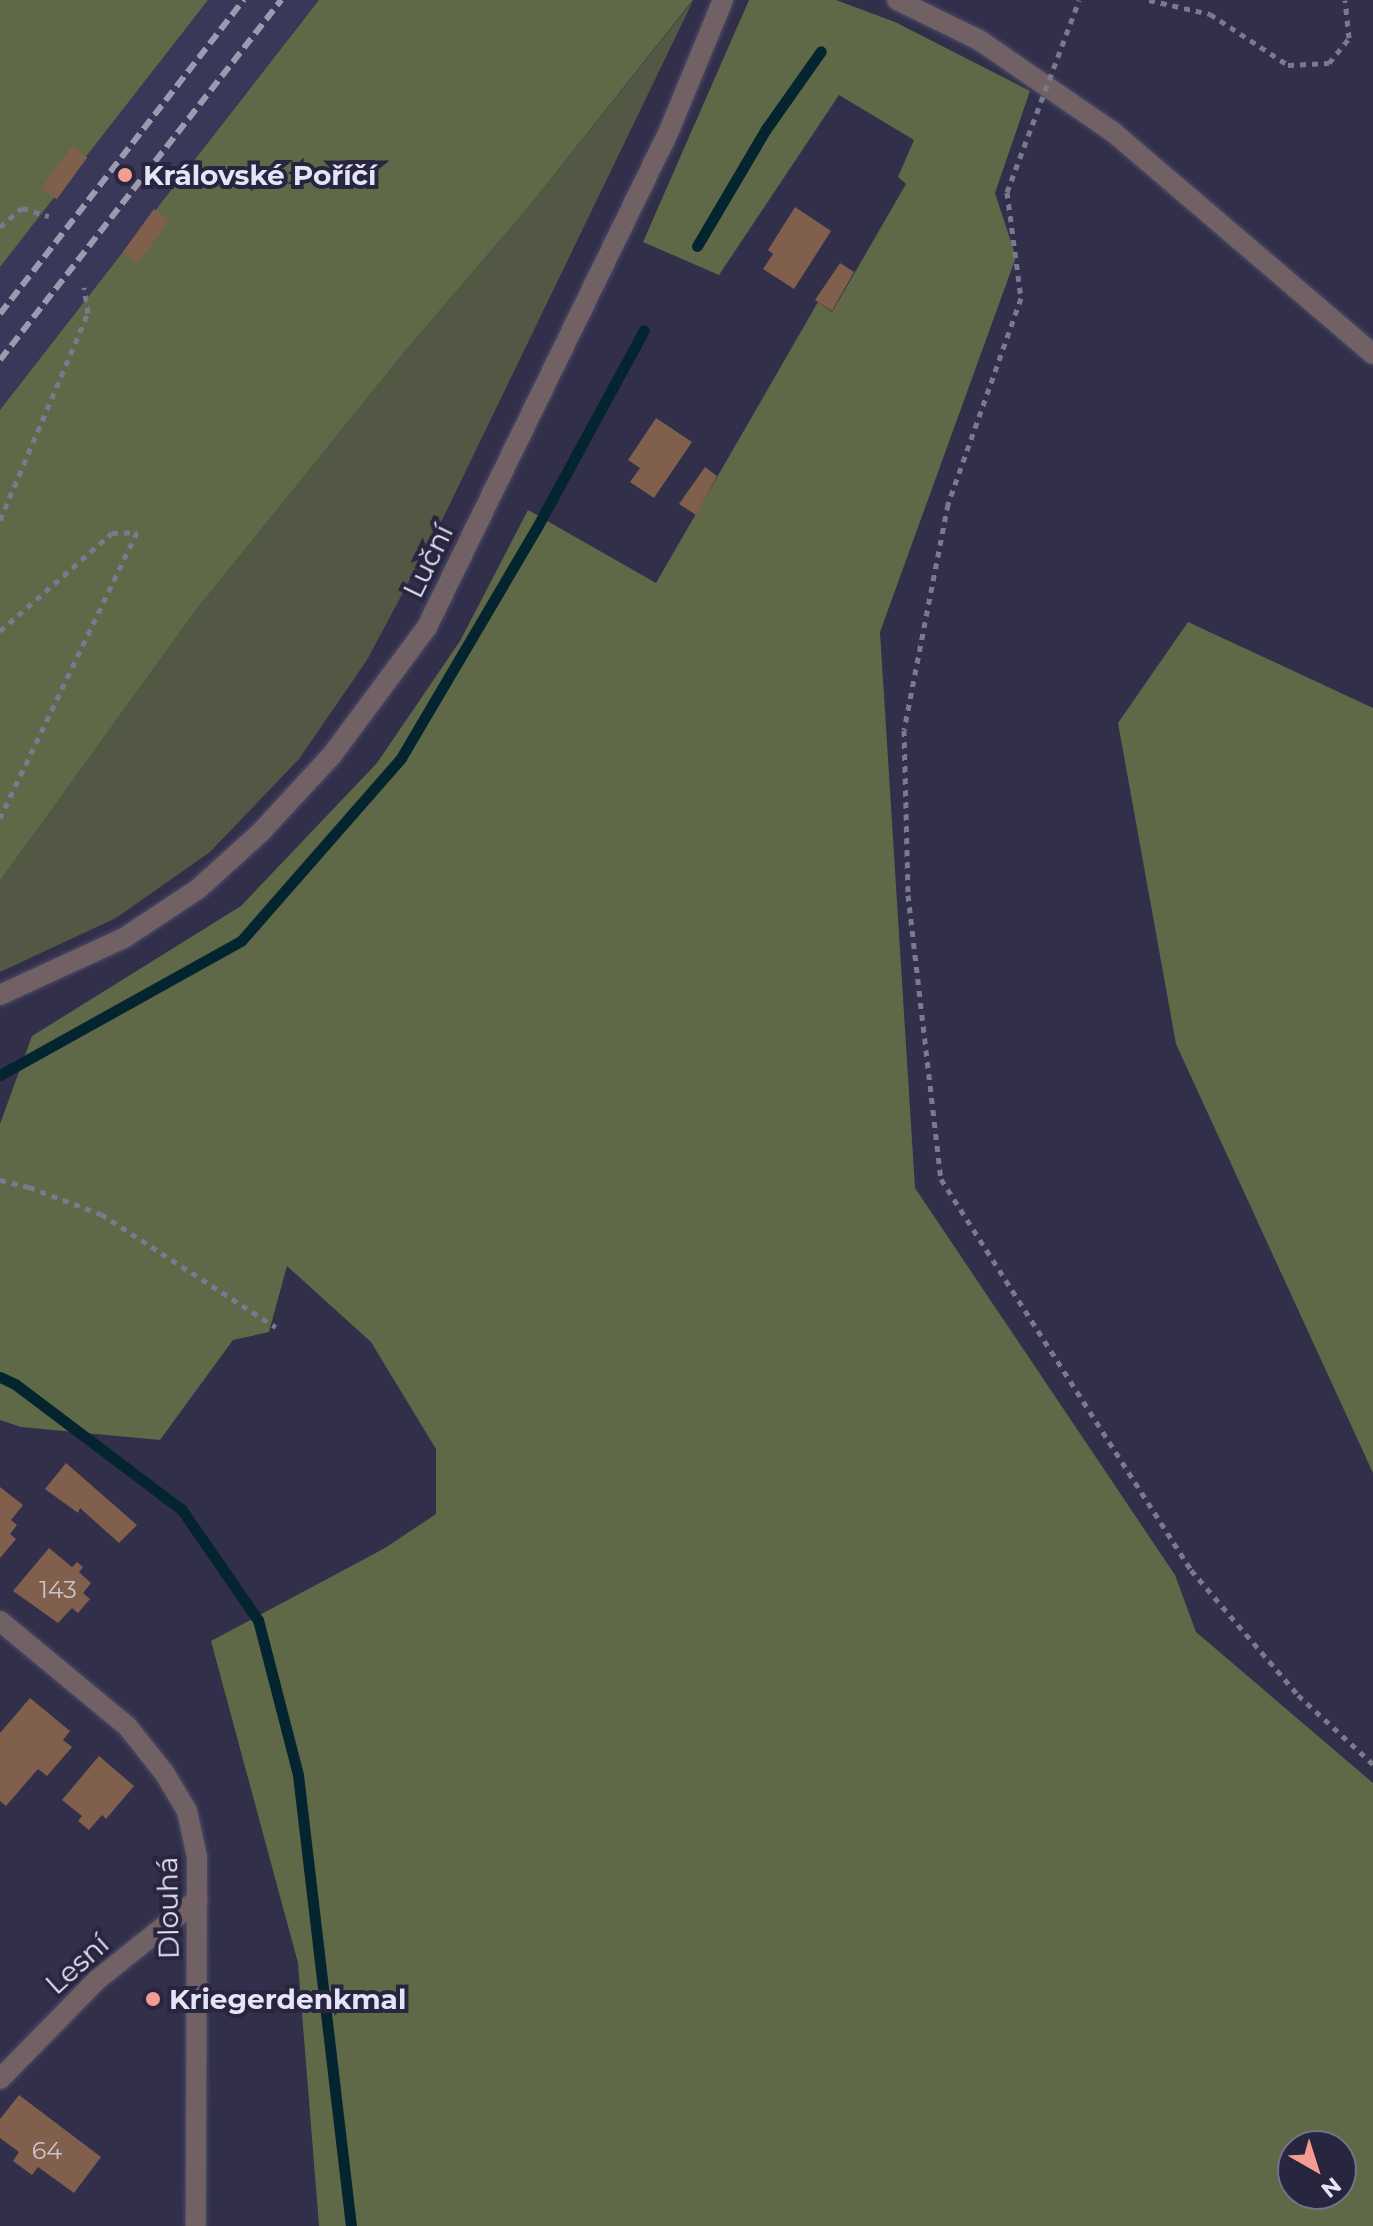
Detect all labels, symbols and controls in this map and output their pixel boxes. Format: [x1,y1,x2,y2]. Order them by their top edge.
place label: Královské Poříčí [143,158,376,192]
marker: Královské Poříčí [114,164,136,186]
street label: Luční [396,519,460,603]
house number: 143 [39,1576,77,1604]
street label: Dlouhá [150,1856,186,1960]
street label: Lesní [39,1927,115,2001]
place label: Kriegerdenkmal [169,1982,406,2016]
marker: Kriegerdenkmal [144,1990,162,2008]
north arrow [1277,2130,1357,2210]
house number: 64 [32,2137,62,2165]
text: N [1316,2171,1347,2204]

